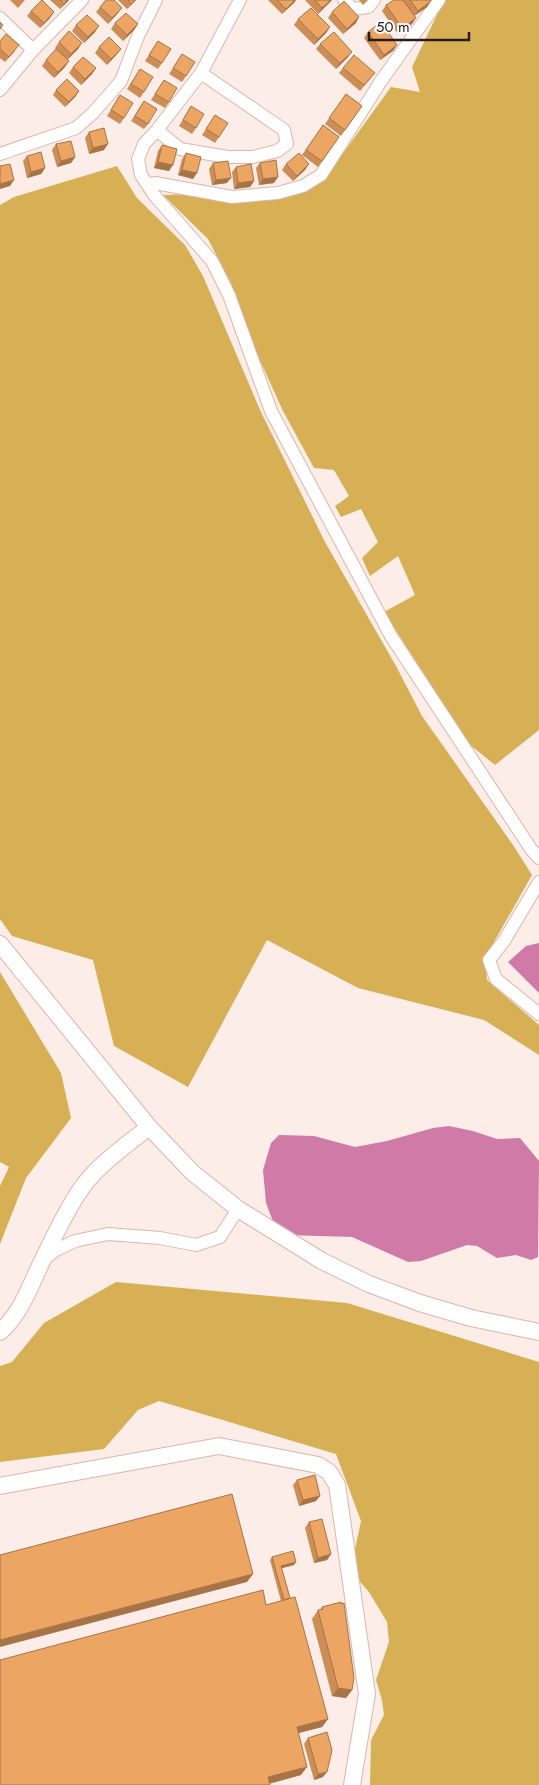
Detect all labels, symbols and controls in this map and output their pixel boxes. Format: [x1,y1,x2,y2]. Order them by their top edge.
scale bar [369,10,469,42]
text: 50 m [376,16,410,38]

